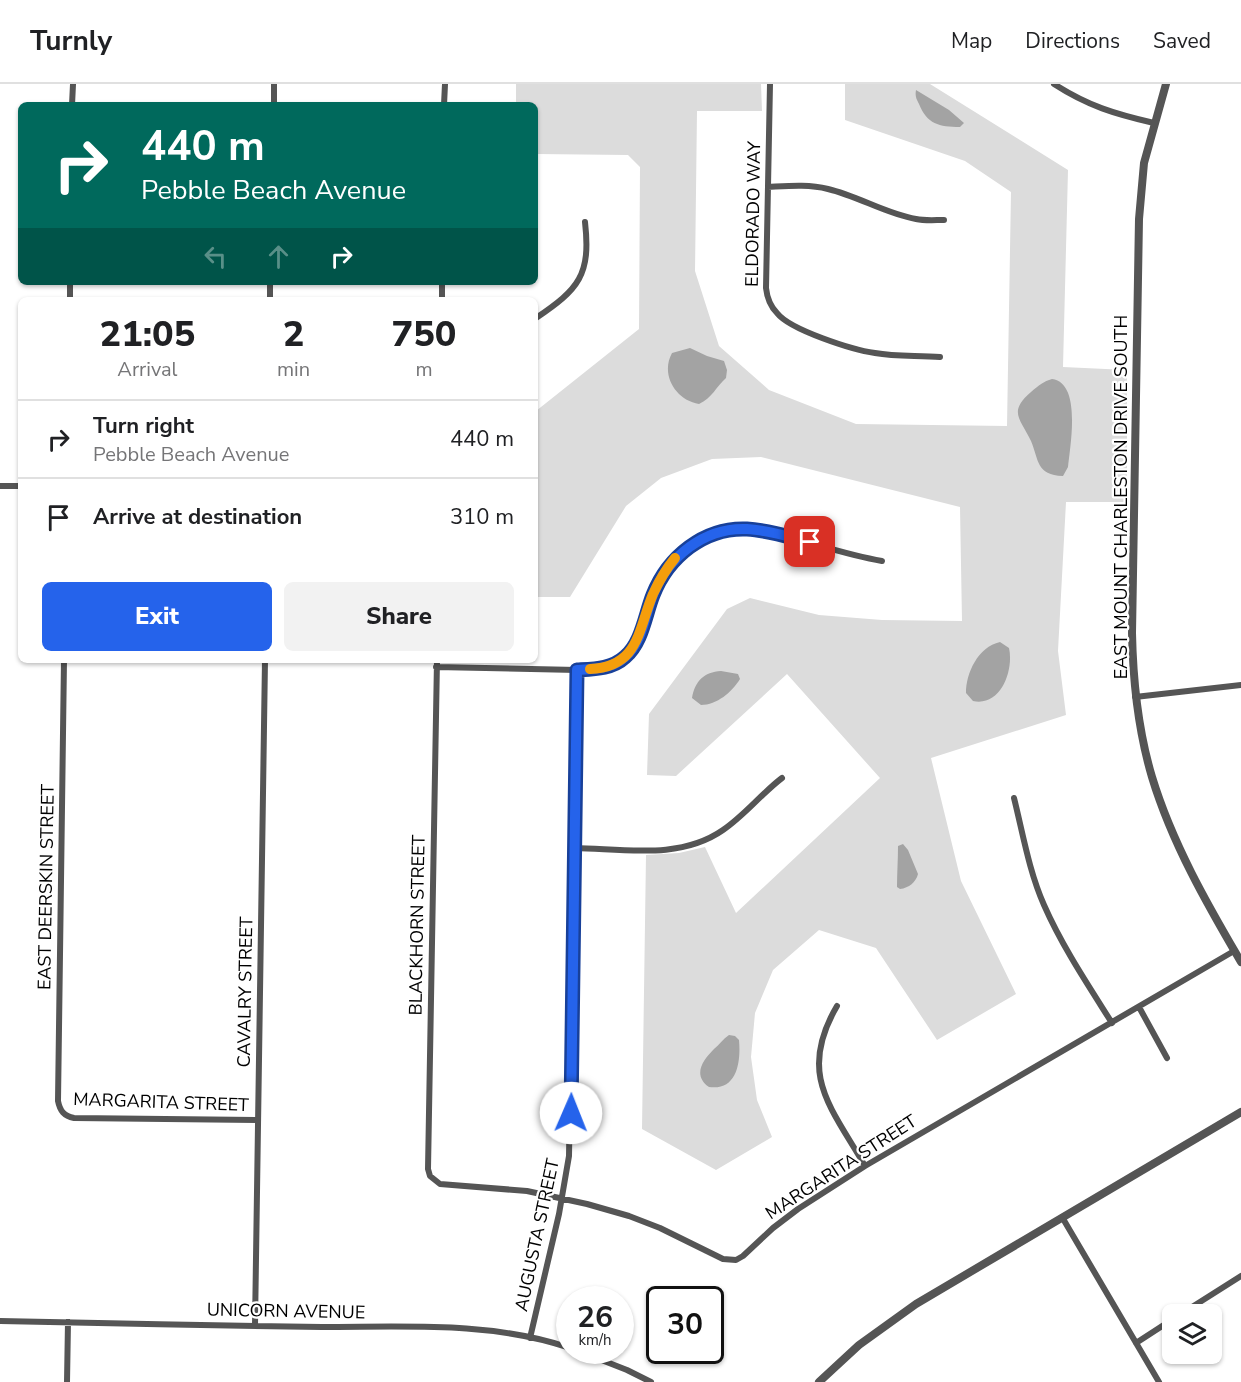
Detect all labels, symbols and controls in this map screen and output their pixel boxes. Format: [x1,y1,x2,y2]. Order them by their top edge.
text: Turnly [30,22,112,60]
text: Map [951,27,992,55]
text: Directions [1025,27,1120,55]
text: Saved [1153,27,1211,55]
text: 440 m [141,118,265,175]
icon: right [42,126,120,204]
street label: ELDORADO WAY [740,141,766,287]
text: Pebble Beach Avenue [141,172,406,209]
icon: left [199,240,232,273]
icon: ahead [262,240,295,273]
icon: right [325,240,358,273]
text: 21:05 [100,310,195,359]
text: 2 [283,310,304,359]
text: 750 [392,310,456,359]
street label: EAST MOUNT CHARLESTON DRIVE SOUTH [1109,315,1133,679]
text: Arrival [117,356,178,383]
text: min [277,356,310,383]
text: m [415,356,433,383]
text: Turn right [93,411,194,441]
icon: right [42,423,75,456]
text: 440 m [450,424,514,454]
text: Pebble Beach Avenue [93,441,289,468]
icon: arrive [42,501,75,534]
text: Arrive at destination [93,502,302,532]
text: 310 m [450,502,514,532]
pin [784,516,835,567]
icon: arrive [793,525,826,558]
button: Exit [42,582,272,651]
button: Share [284,582,514,651]
street label: EAST DEERSKIN STREET [32,784,60,990]
street label: BLACKHORN STREET [403,834,431,1016]
street label: CAVALRY STREET [232,916,258,1068]
position arrow [539,1081,603,1145]
street label: MARGARITA STREET [73,1087,249,1117]
street label: MARGARITA STREET [761,1109,921,1225]
street label: AUGUSTA STREET [509,1156,565,1314]
speed limit sign: 30 [646,1286,724,1364]
text: 26 [577,1297,613,1338]
street label: UNICORN AVENUE [207,1298,365,1324]
map controls [1162,1304,1222,1364]
button: layers [1162,1304,1222,1364]
text: km/h [578,1330,612,1350]

